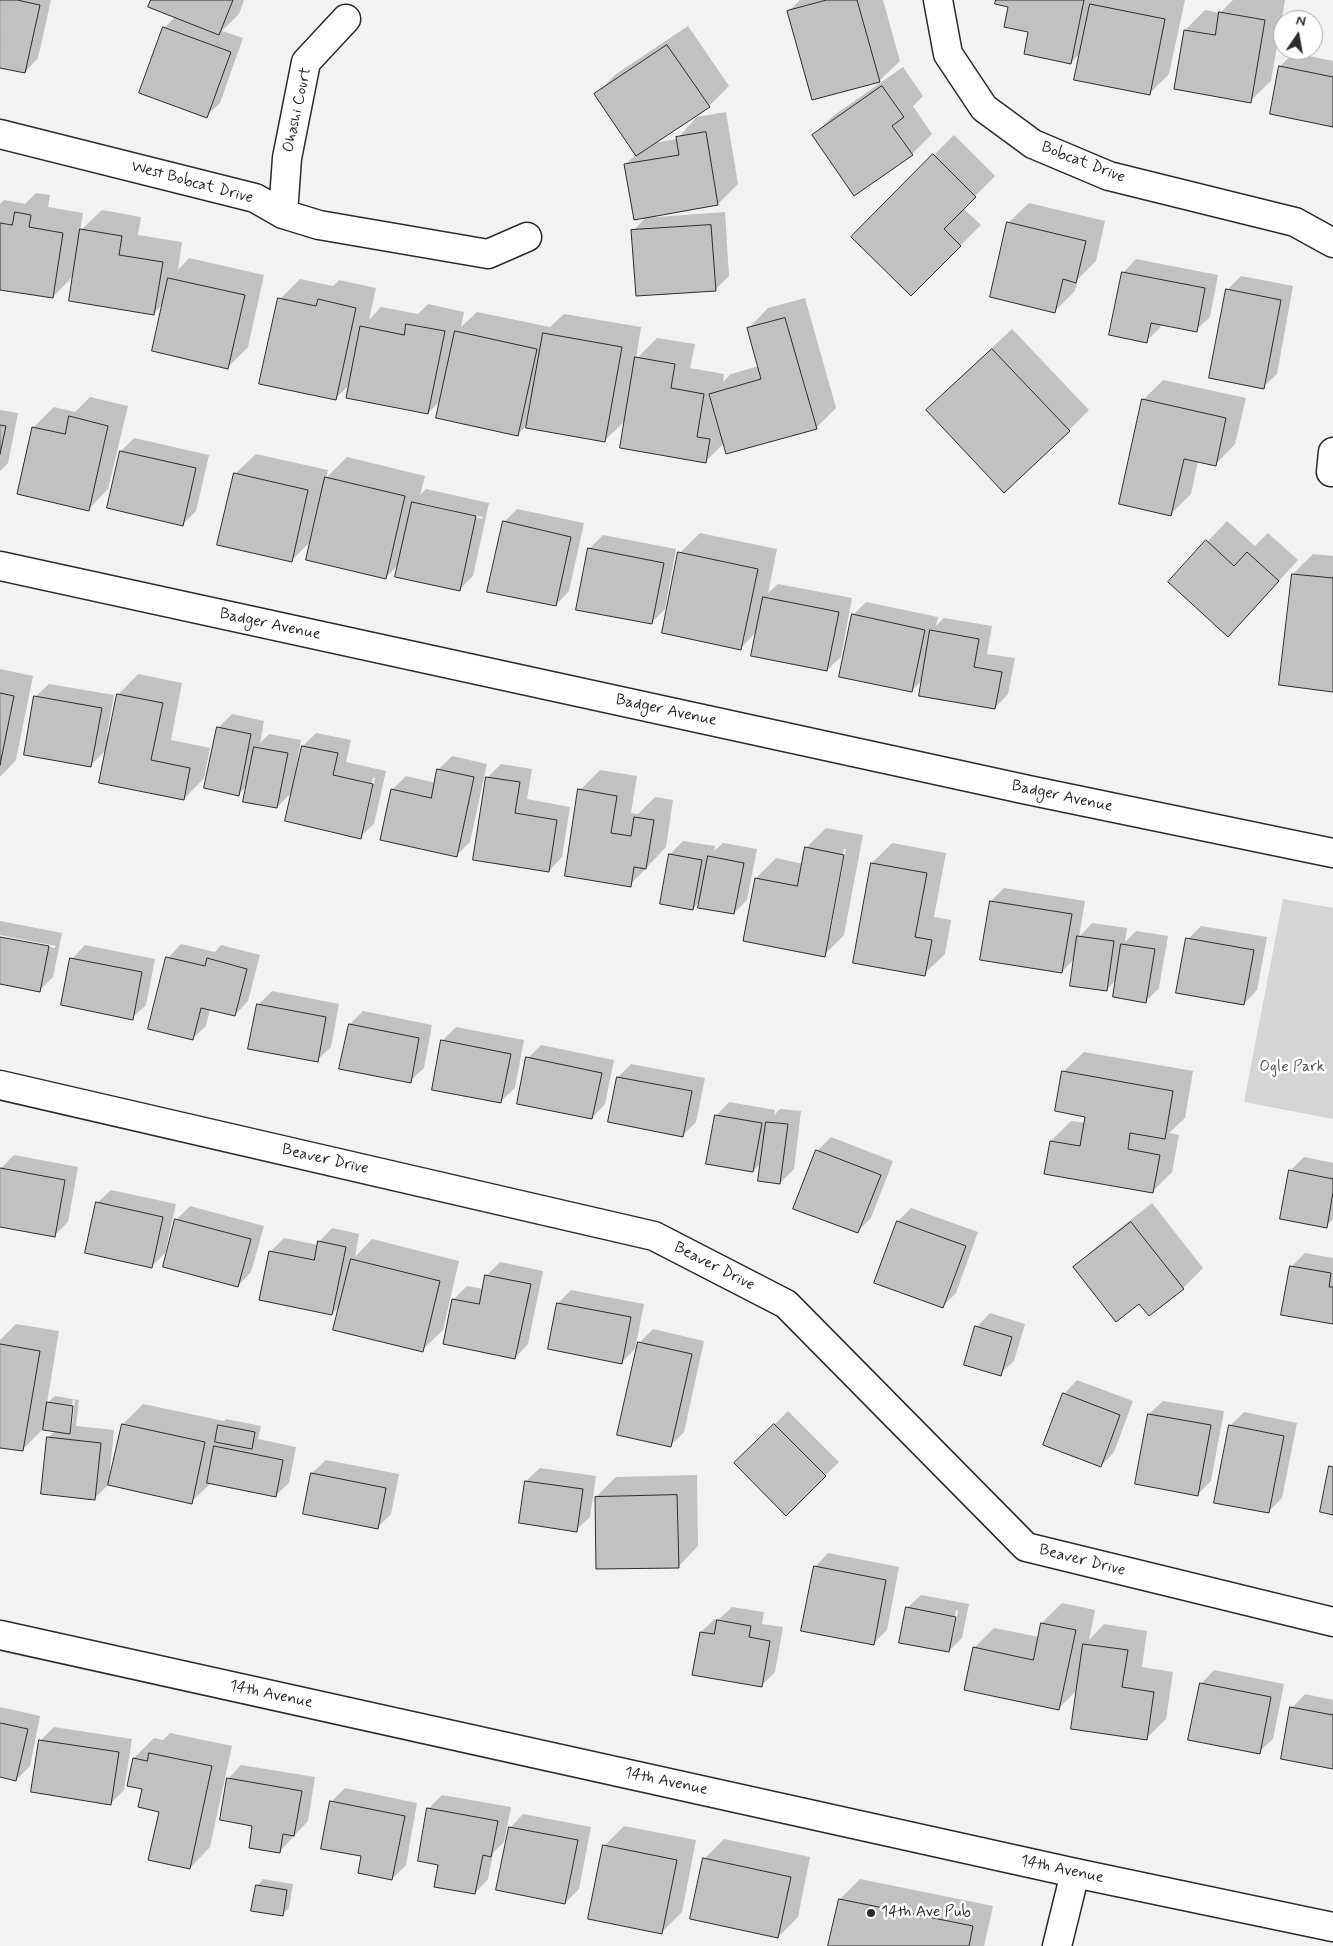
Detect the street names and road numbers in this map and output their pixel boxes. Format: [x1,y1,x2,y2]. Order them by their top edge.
street label: Ohashi Court [280,66,316,154]
street label: Bobcat Drive [1038,138,1128,188]
street label: West Bobcat Drive [129,157,255,209]
street label: Badger Avenue [218,605,322,645]
street label: Badger Avenue [614,691,718,731]
street label: Badger Avenue [1010,777,1114,817]
street label: Beaver Drive [280,1141,370,1179]
street label: Beaver Drive [670,1238,758,1296]
street label: Beaver Drive [1037,1541,1127,1581]
street label: 14th Avenue [228,1677,314,1713]
street label: 14th Avenue [623,1764,709,1800]
street label: 14th Avenue [1019,1852,1105,1888]

